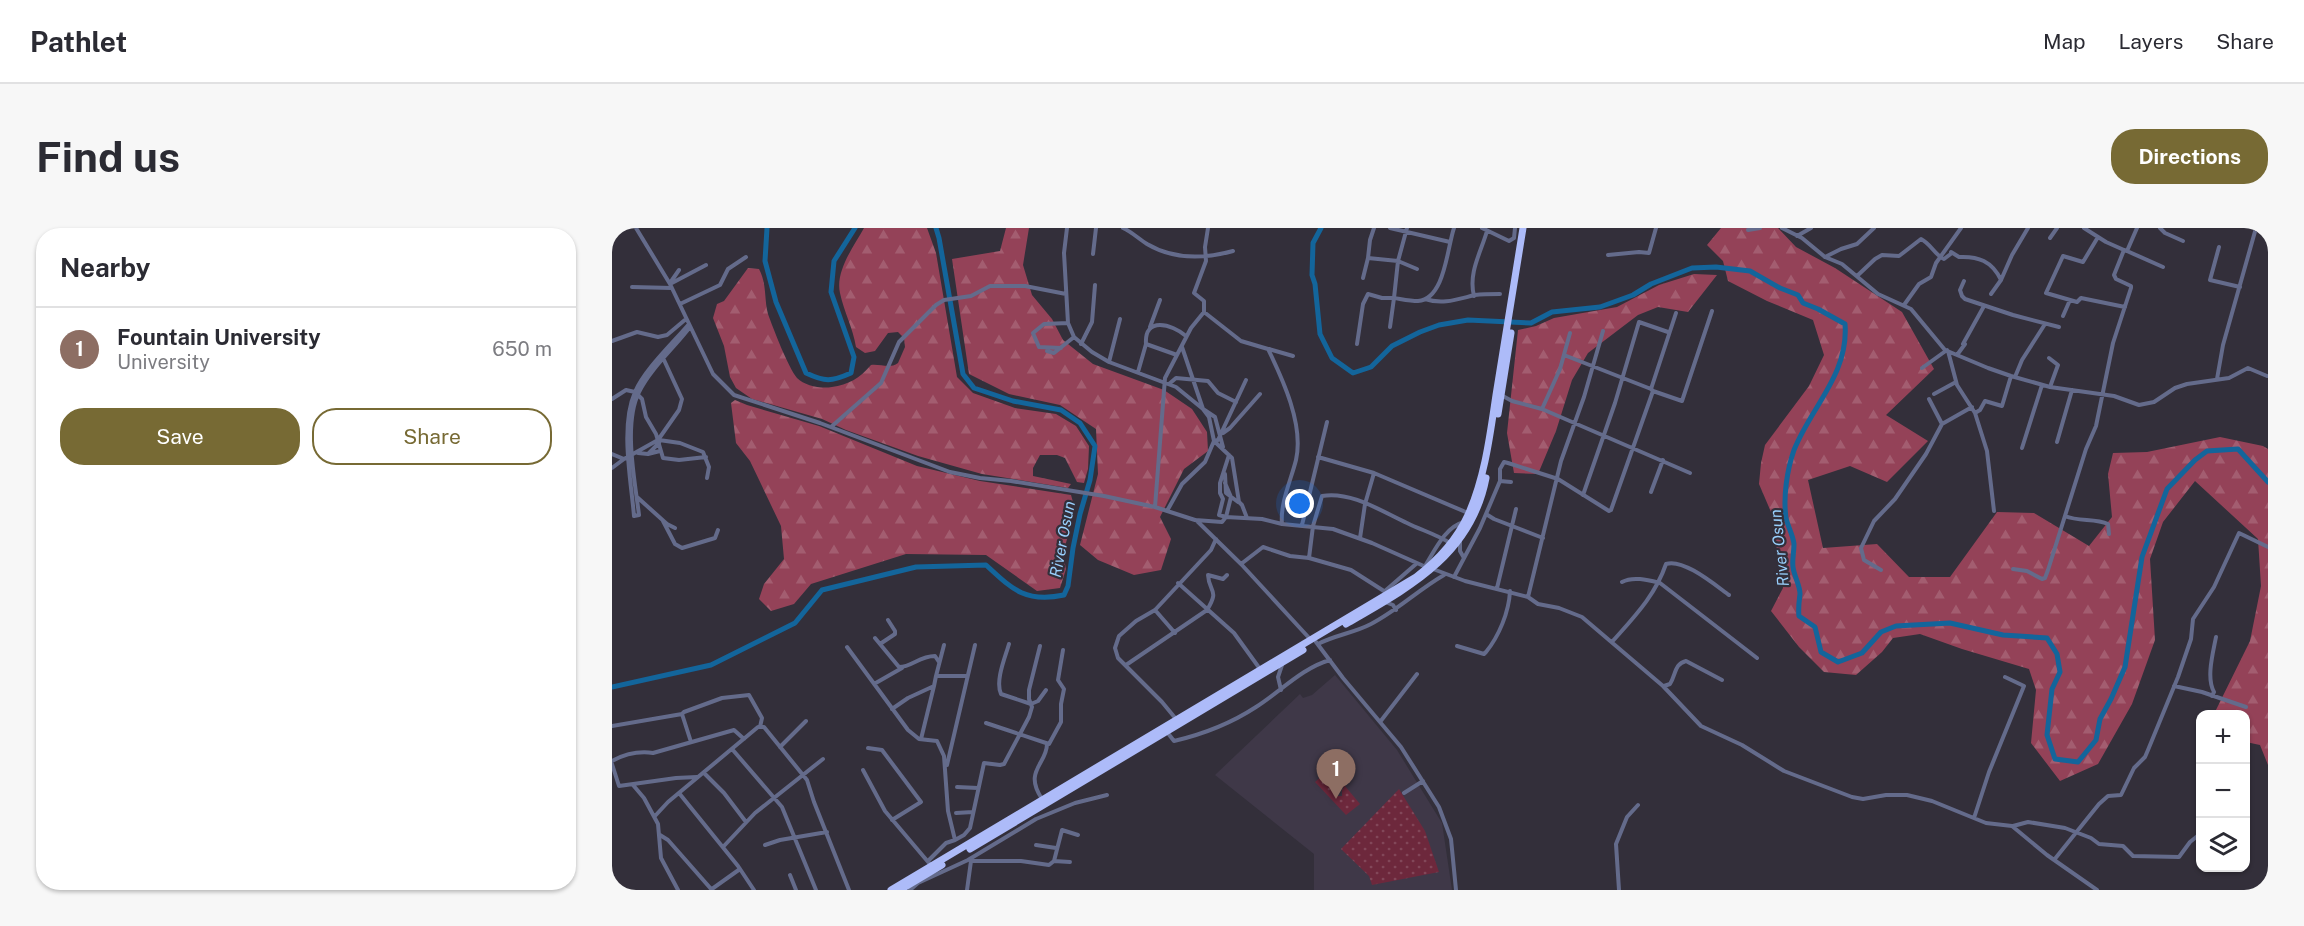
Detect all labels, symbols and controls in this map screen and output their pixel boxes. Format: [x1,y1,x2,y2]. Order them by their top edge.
text: Pathlet [30,25,127,58]
text: Map [2043,29,2086,54]
text: Layers [2119,29,2183,54]
text: Share [2216,29,2274,54]
button: Directions [2111,129,2268,184]
text: Find us [36,132,180,181]
text: Nearby [60,252,150,283]
text: Fountain University [117,324,321,350]
text: 1 [75,337,84,361]
text: 650 m [492,337,552,361]
text: University [117,350,210,374]
button: Save [60,408,300,465]
button: Share [312,408,552,465]
your location [1285,489,1314,518]
water label: River Osun [1046,499,1079,579]
water label: River Osun [1766,508,1793,587]
map controls [2196,710,2250,872]
button: + [2196,710,2250,764]
pin: 1 [1316,750,1356,799]
button: − [2196,764,2250,818]
button: layers [2196,818,2250,872]

